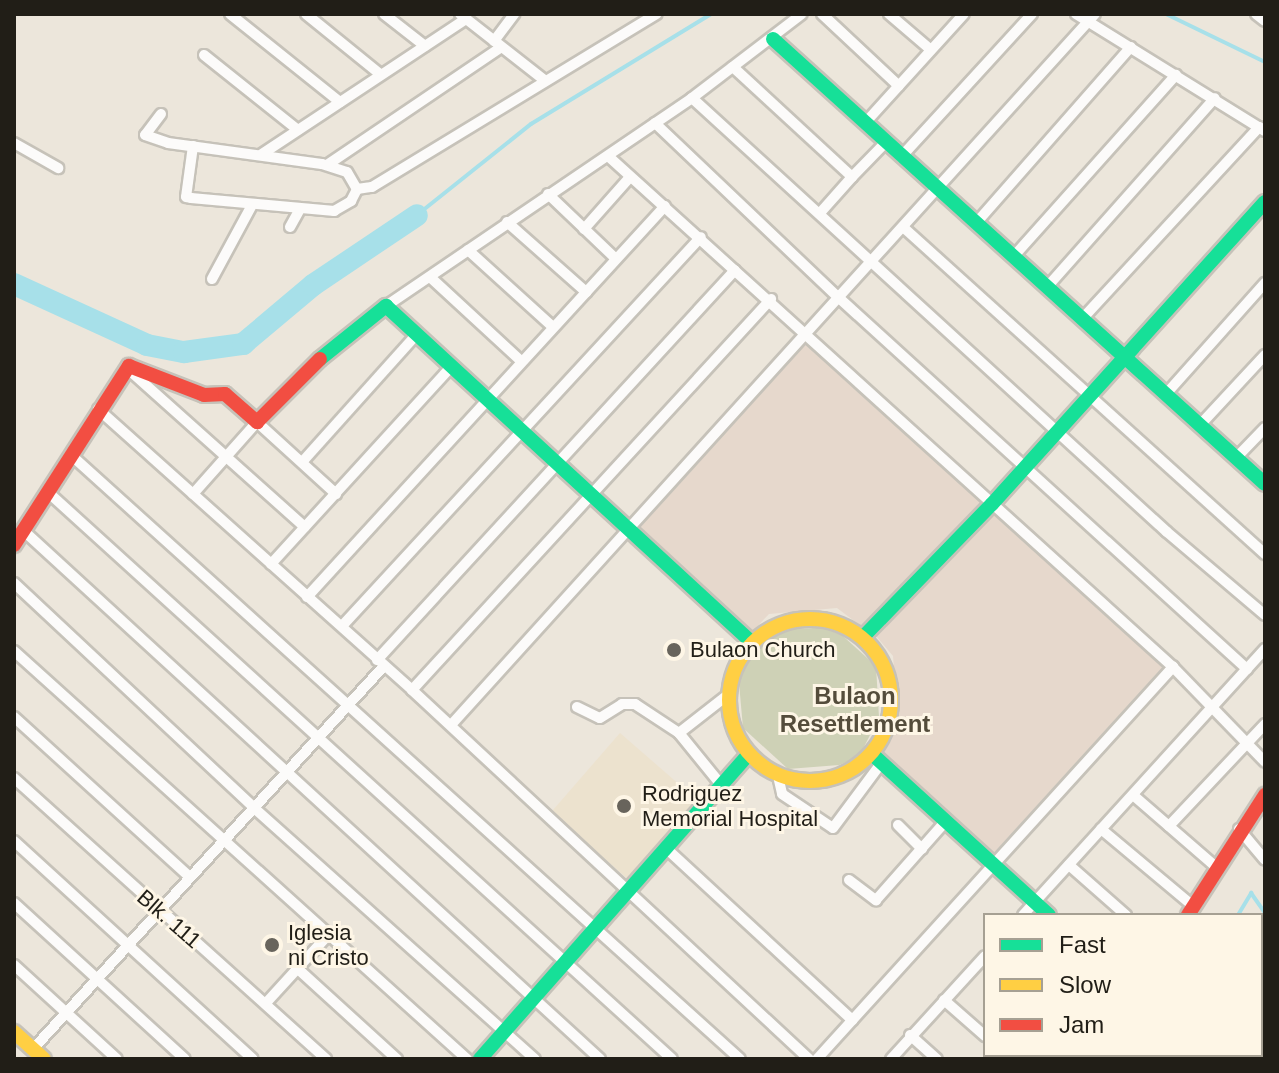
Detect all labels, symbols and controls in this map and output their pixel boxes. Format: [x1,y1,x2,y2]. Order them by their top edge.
place label: Bulaon Church [690,637,836,663]
marker: Bulaon Church [665,641,683,659]
district label: Bulaon Resettlement [780,682,930,738]
place label: Rodriguez Memorial Hospital [642,780,818,832]
marker: Rodriguez Memorial Hospital [613,795,635,817]
street label: Blk. 111 [132,884,206,954]
legend [983,913,1263,1057]
place label: Iglesia ni Cristo [288,919,369,970]
text: Fast [1059,931,1106,958]
marker: Iglesia ni Cristo [263,936,281,954]
text: Slow [1059,971,1111,998]
text: Jam [1059,1011,1104,1038]

